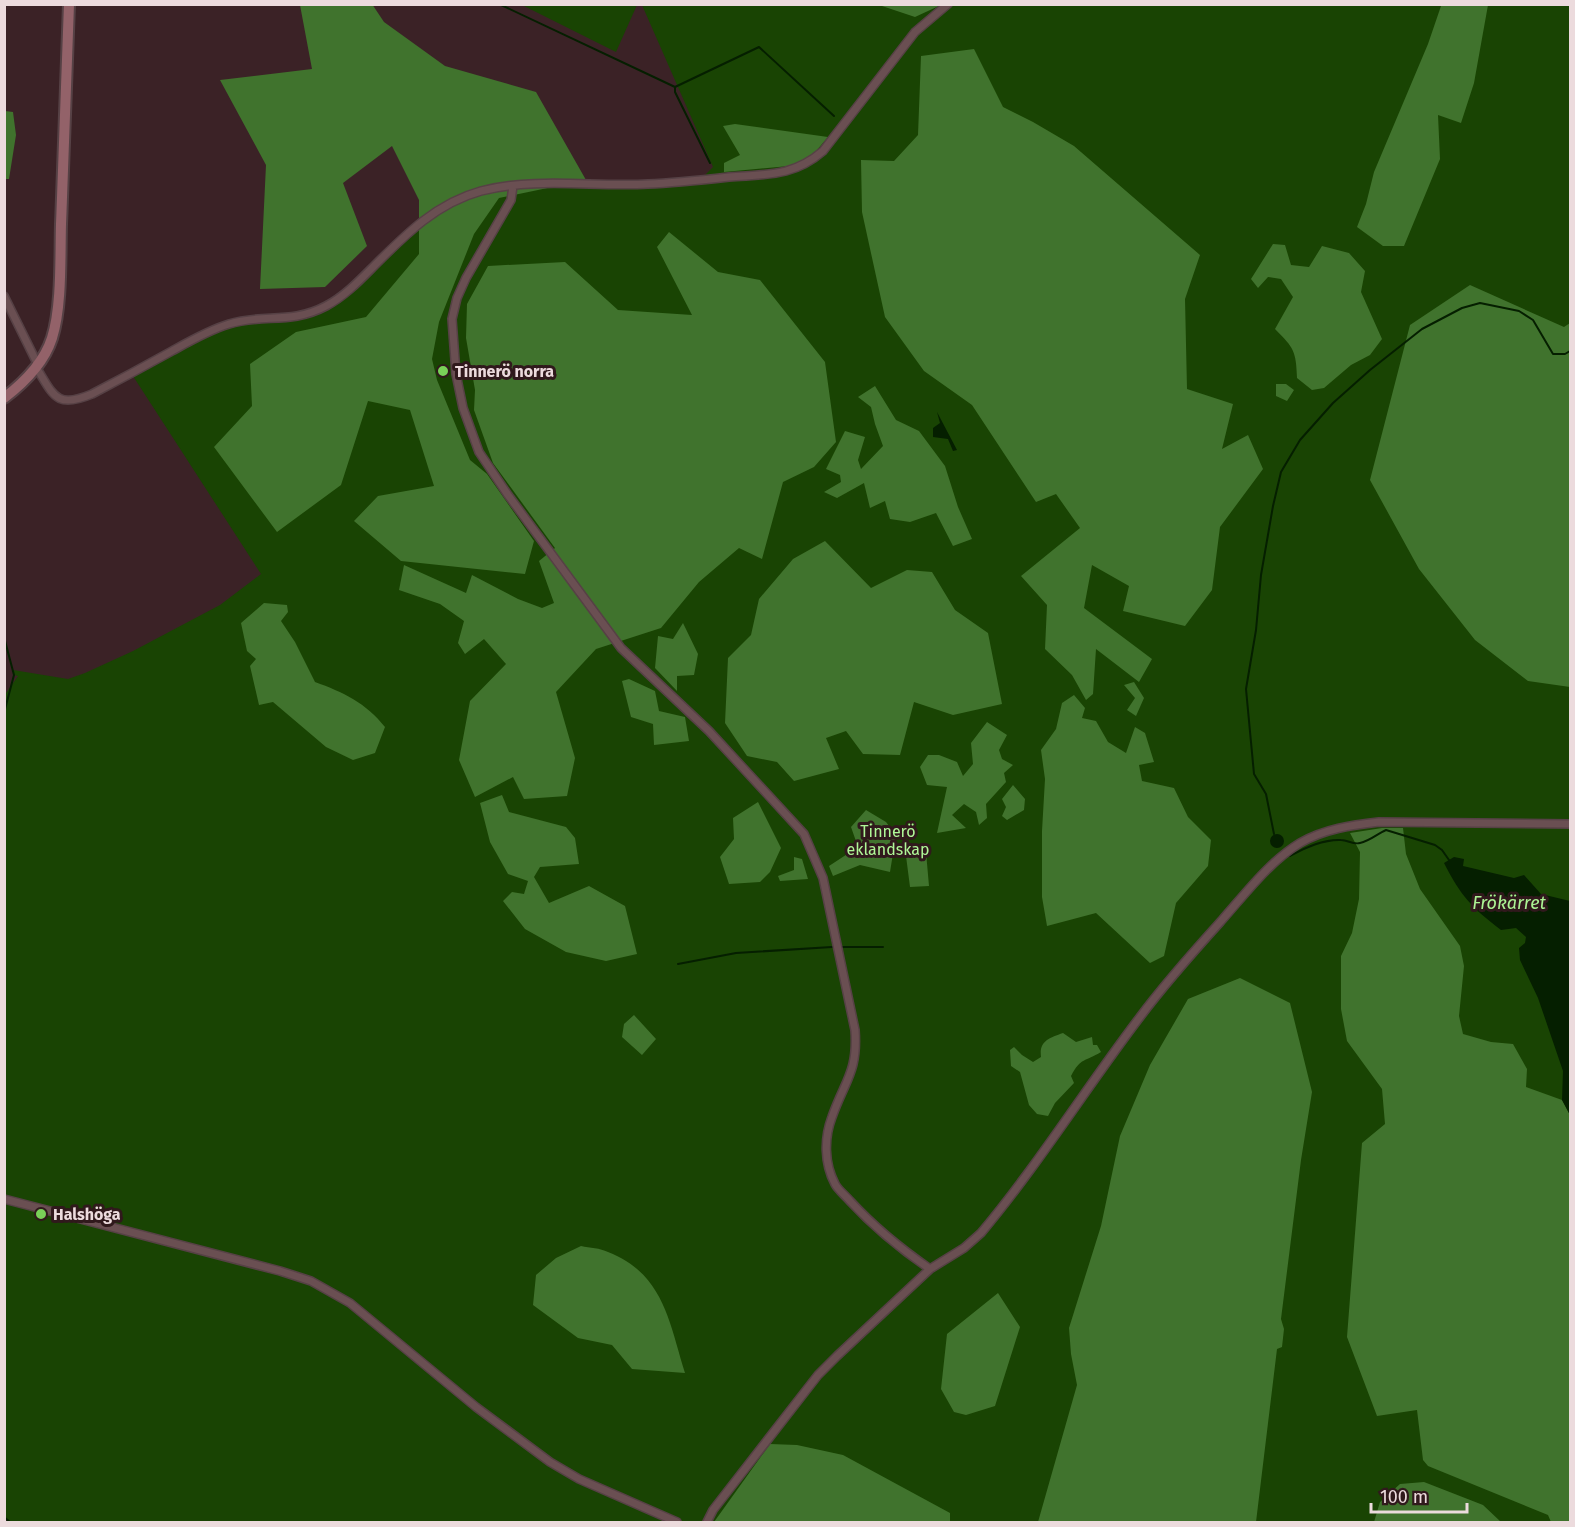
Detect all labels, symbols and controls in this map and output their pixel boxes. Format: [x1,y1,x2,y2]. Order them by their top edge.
place label: Tinnerö norra [455,362,554,381]
marker: Tinnerö norra [436,364,450,378]
park label: Tinnerö eklandskap [847,822,929,859]
water label: Frökärret [1472,892,1546,914]
place label: Halshöga [53,1205,121,1224]
marker: Halshöga [34,1207,48,1221]
scale bar [1371,1476,1467,1514]
text: 100 m [1380,1486,1428,1508]

